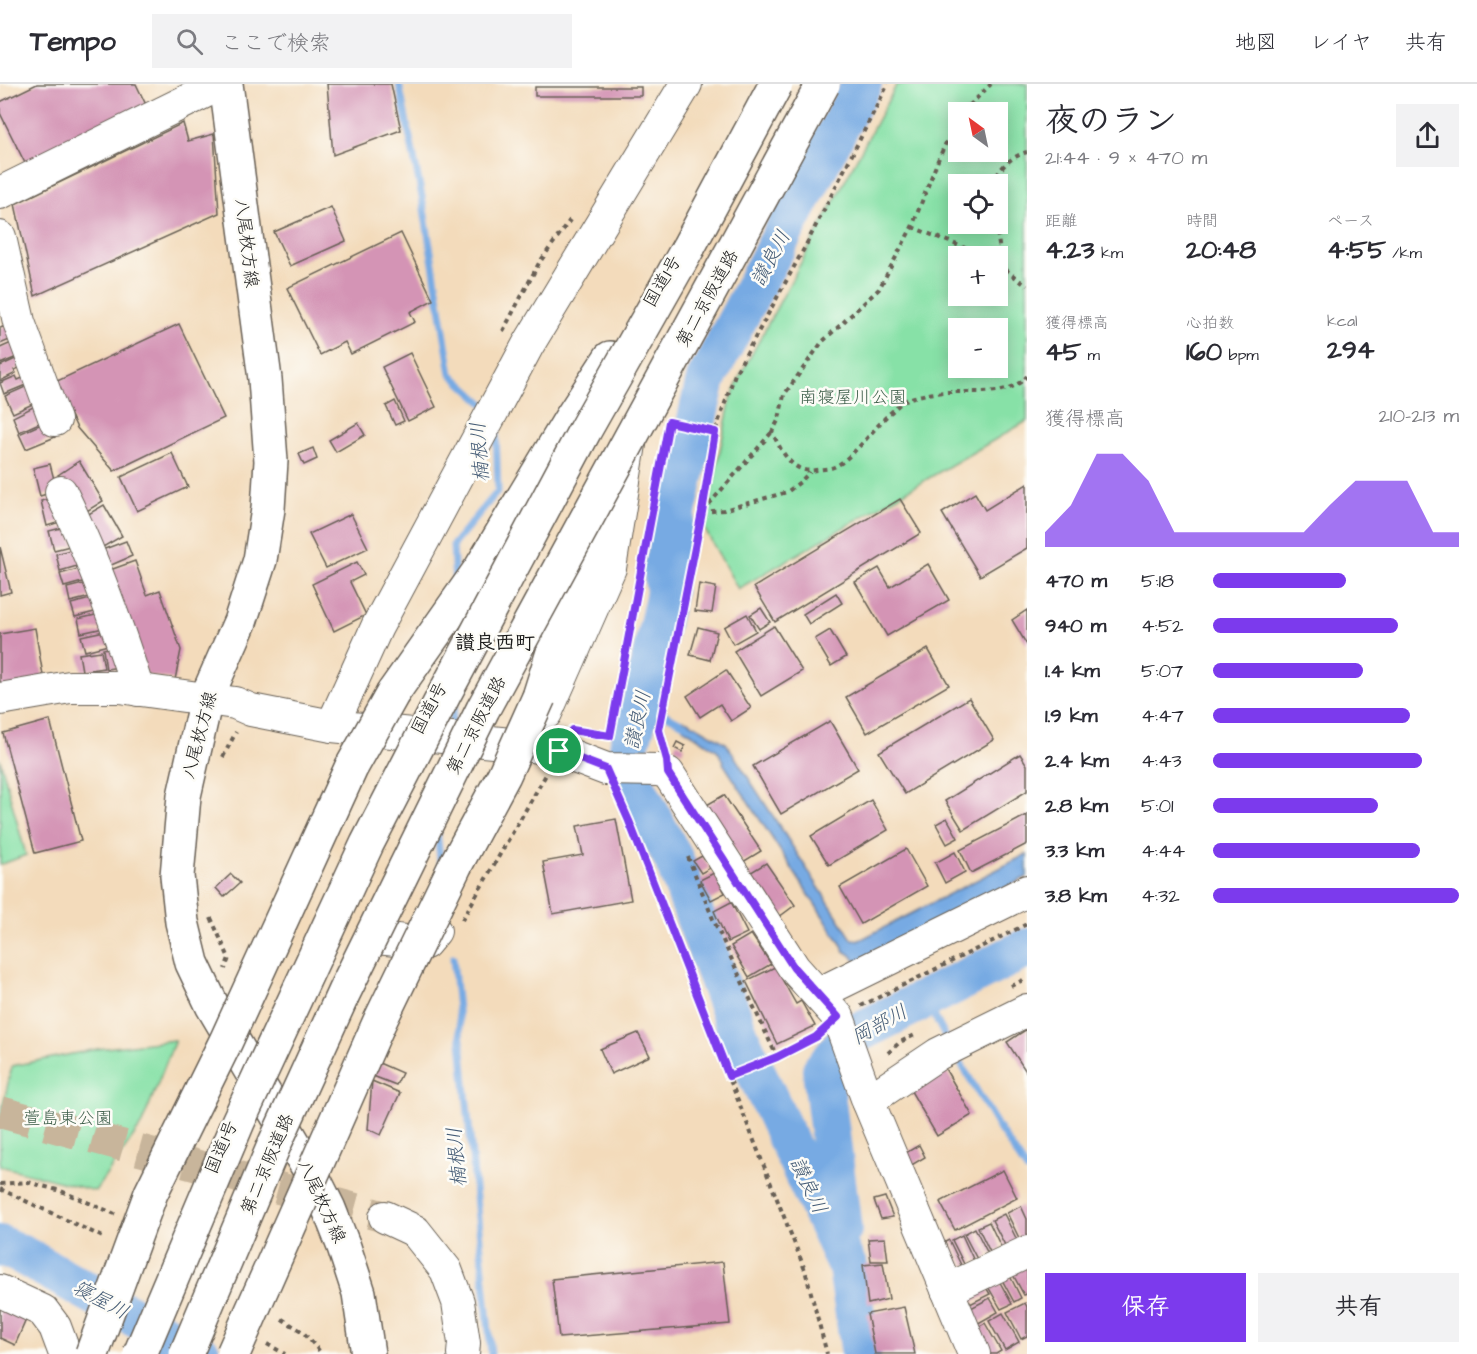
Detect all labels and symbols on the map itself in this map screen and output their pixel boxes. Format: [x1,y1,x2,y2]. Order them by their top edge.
north arrow [948,102,1008,162]
street label: 八尾枚方線 [229,197,264,289]
water label: 讃良川 [744,225,797,292]
street label: 第二京阪道路 [670,245,745,352]
street label: 国道1号 [638,251,687,312]
park label: 南寝屋川公園 [799,385,907,410]
water label: 楠根川 [464,421,496,483]
district label: 讃良西町 [455,629,535,657]
street label: 第二京阪道路 [441,671,512,779]
street label: 国道1号 [405,678,454,739]
street label: 八尾枚方線 [176,688,223,782]
water label: 讃良川 [618,688,658,752]
pin [533,725,584,776]
water label: 岡部川 [846,998,913,1052]
park label: 萱島東公園 [23,1106,113,1131]
street label: 第二京阪道路 [235,1110,300,1219]
street label: 国道1号 [199,1116,244,1178]
water label: 楠根川 [440,1126,474,1188]
water label: 讃良川 [783,1152,833,1219]
street label: 八尾枚方線 [291,1155,352,1247]
water label: 寝屋川 [67,1273,134,1326]

